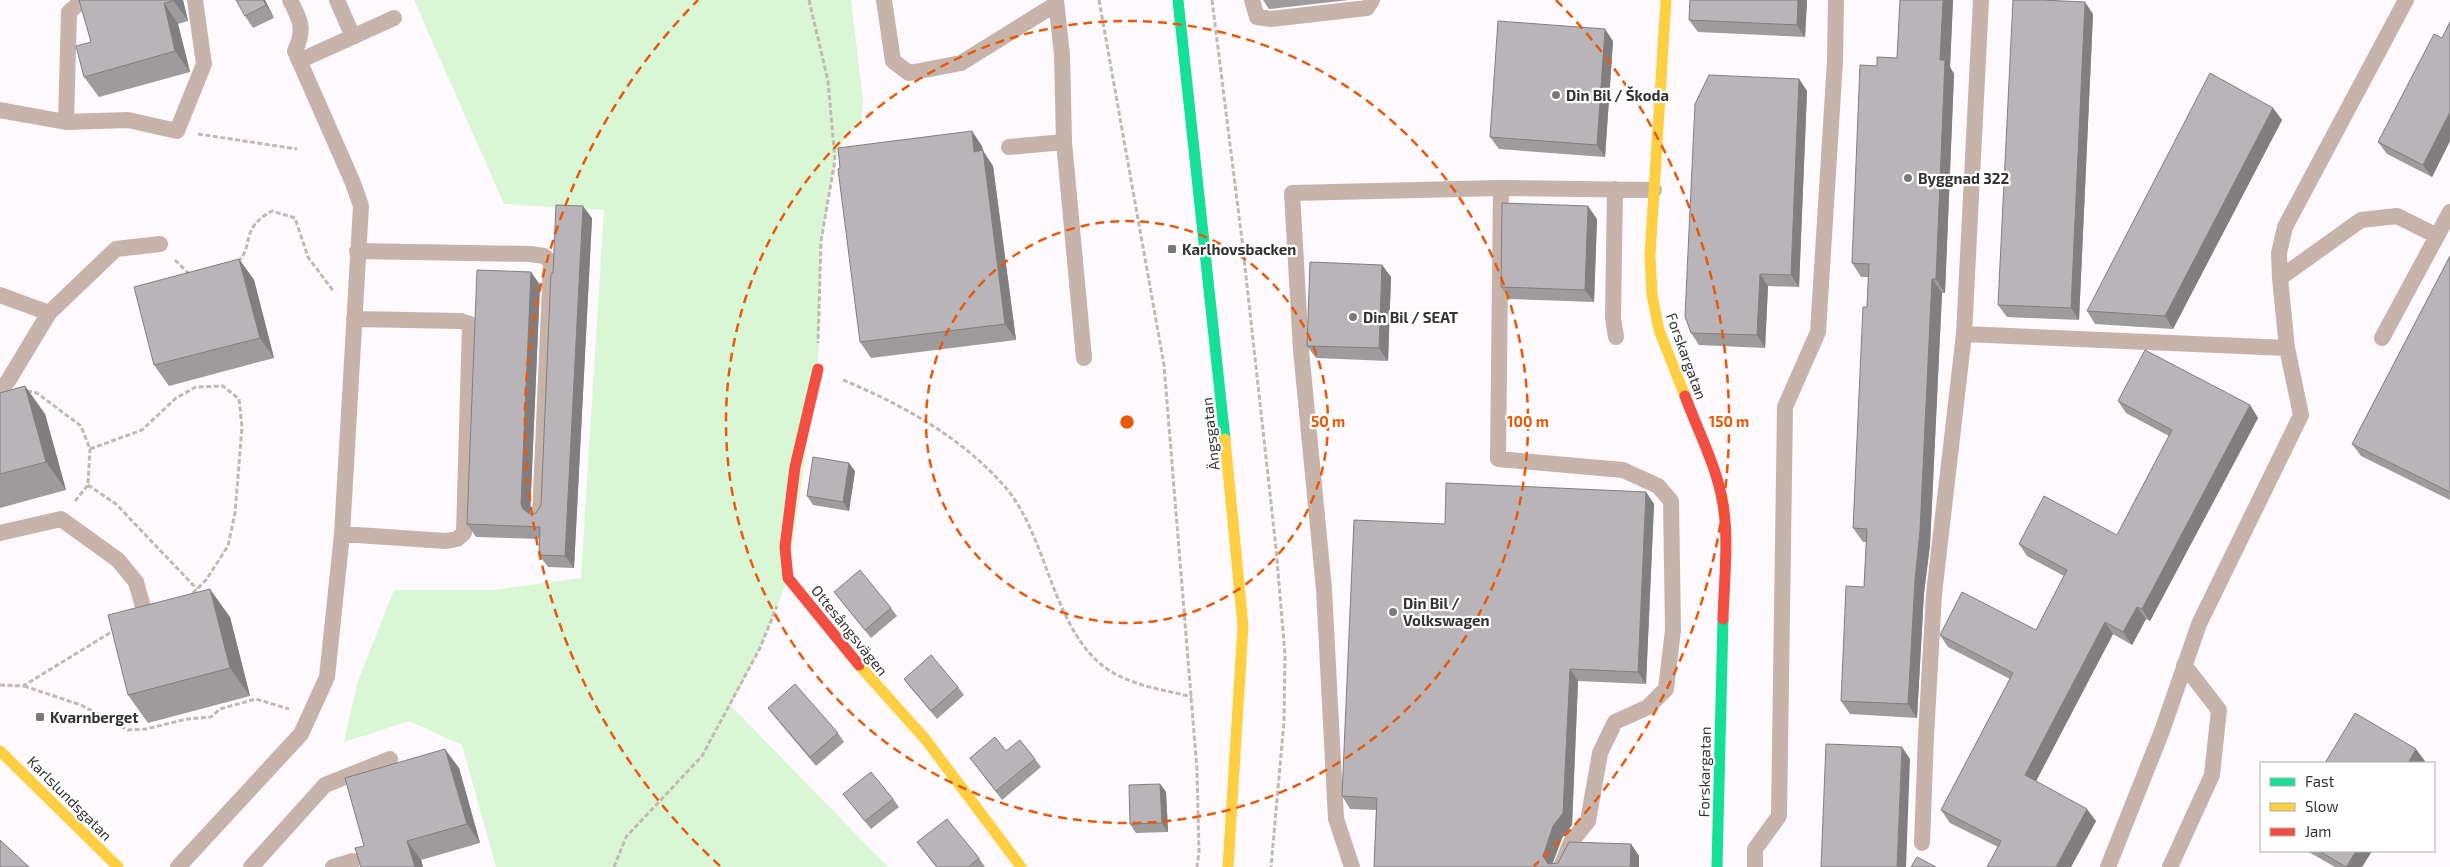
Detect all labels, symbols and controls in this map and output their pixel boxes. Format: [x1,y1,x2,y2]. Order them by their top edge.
place label: Din Bil / Škoda [1566,86,1669,104]
marker: Din Bil / Škoda [1550,89,1562,101]
place label: Byggnad 322 [1918,169,2009,188]
marker: Byggnad 322 [1902,172,1914,184]
place label: Karlhovsbacken [1182,240,1296,258]
marker: Karlhovsbacken [1166,243,1178,255]
place label: Din Bil / SEAT [1363,308,1458,326]
street label: Forskargatan [1663,310,1711,402]
marker: Din Bil / SEAT [1347,311,1359,323]
street label: Ängsgatan [1197,397,1223,471]
text: 50 m [1311,412,1345,430]
text: 100 m [1507,412,1549,430]
text: 150 m [1709,412,1749,430]
centre of rings [1118,413,1136,431]
street label: Ottesångsvägen [808,581,892,679]
place label: Din Bil / Volkswagen [1403,594,1489,629]
marker: Din Bil / Volkswagen [1387,606,1399,618]
place label: Kvarnberget [50,708,138,726]
marker: Kvarnberget [34,711,46,723]
street label: Forskargatan [1694,726,1714,818]
street label: Karlslundsgatan [24,752,116,844]
legend [2260,762,2435,852]
text: Fast [2305,772,2335,790]
text: Slow [2305,797,2339,815]
text: Jam [2305,822,2331,840]

